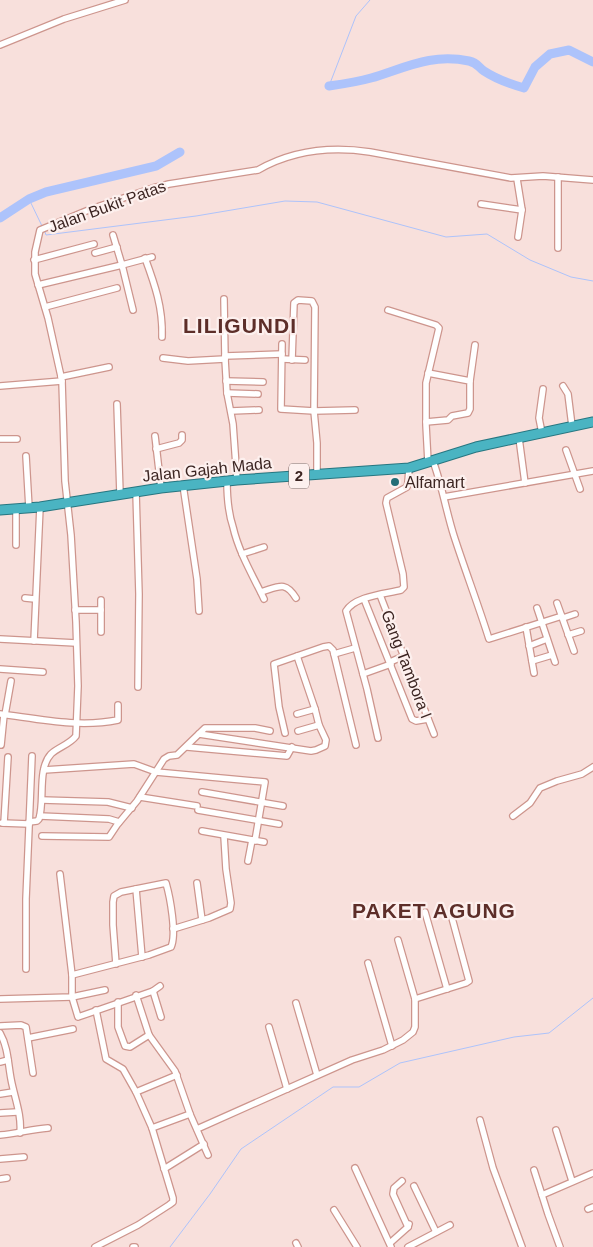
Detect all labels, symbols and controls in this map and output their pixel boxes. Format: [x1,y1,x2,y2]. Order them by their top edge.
street label: Jalan Bukit Patas [46,177,168,236]
district label: LILIGUNDI [183,314,297,337]
street label: Jalan Gajah Mada [142,454,273,485]
road number: 2 [289,464,309,488]
place label: Alfamart [405,474,465,491]
marker: Alfamart [389,476,401,488]
street label: Gang Tambora I [378,608,435,721]
district label: PAKET AGUNG [352,899,516,922]

